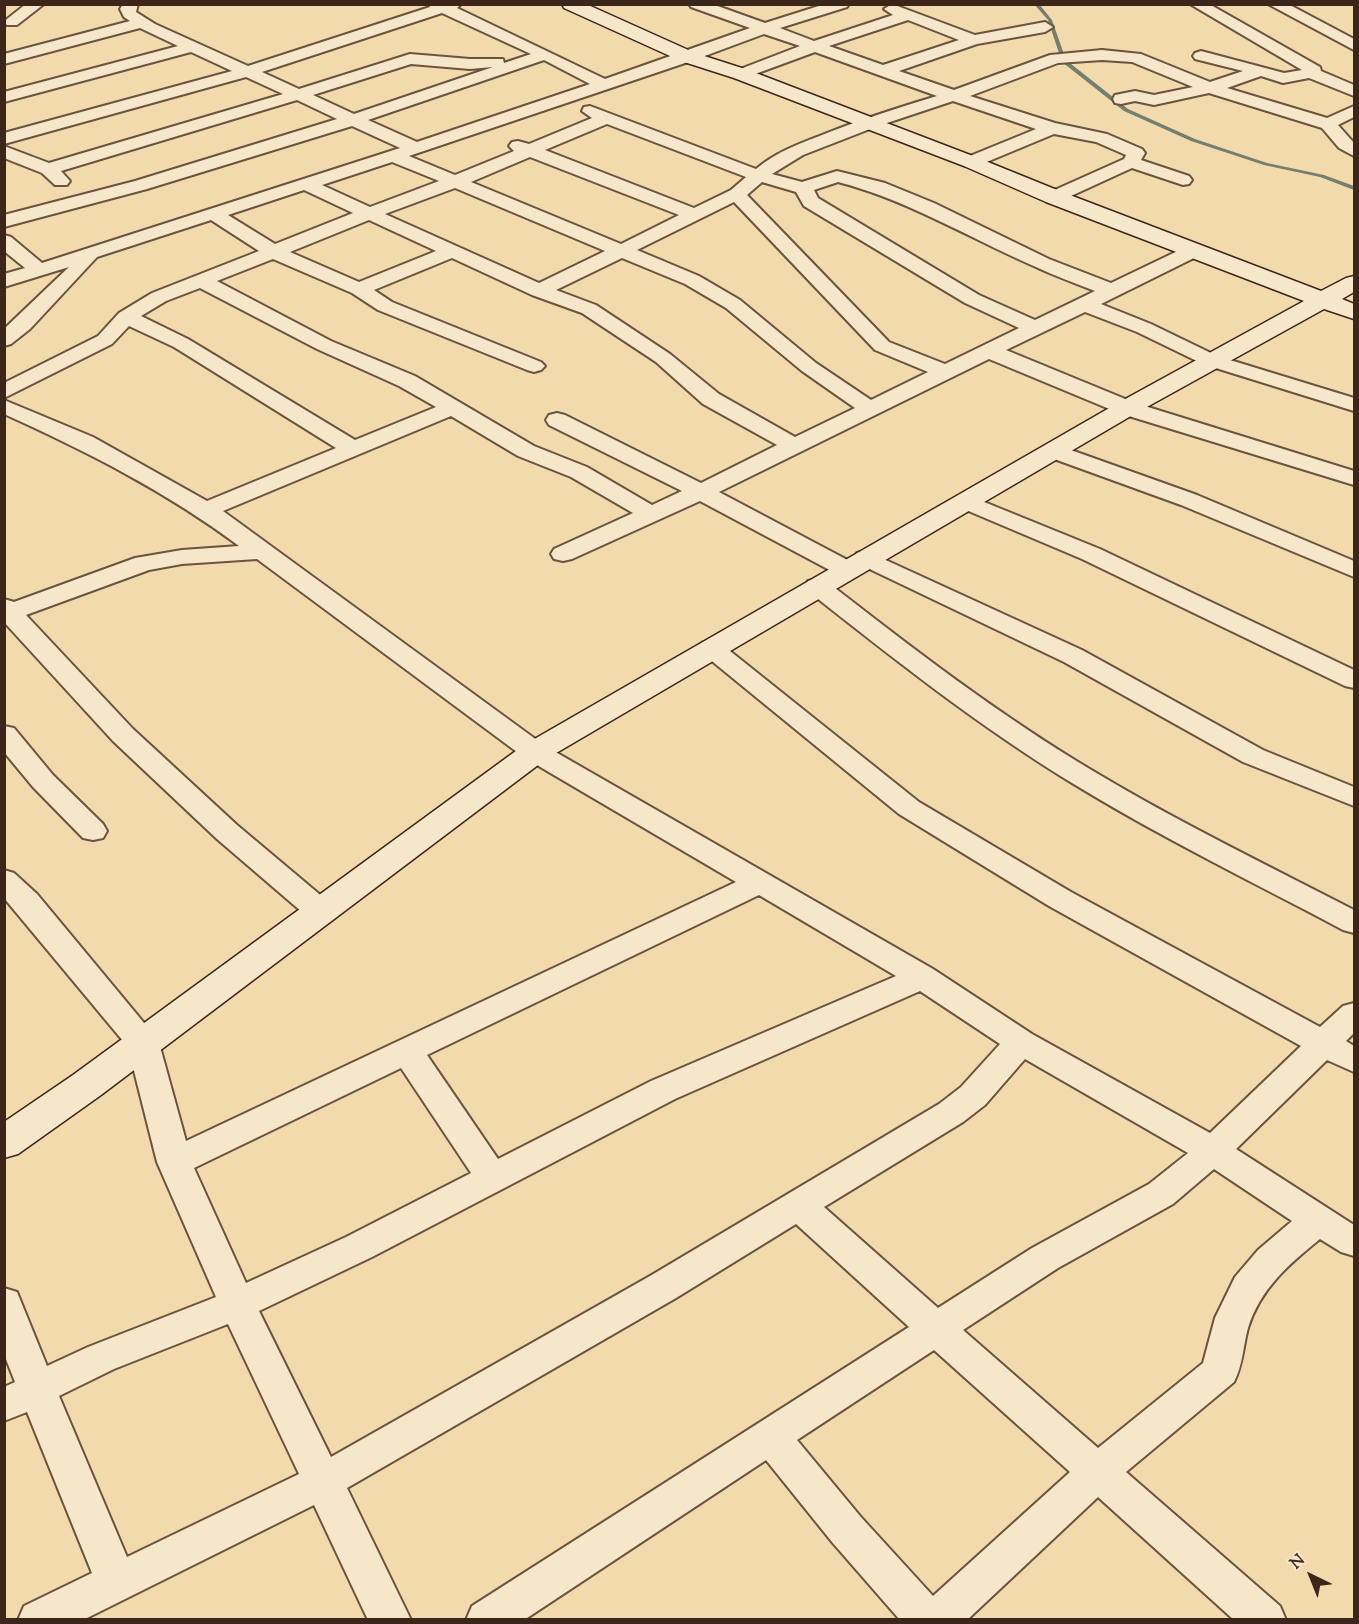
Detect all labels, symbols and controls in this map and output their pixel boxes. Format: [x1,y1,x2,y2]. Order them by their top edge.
north arrow [1281,1546,1341,1606]
text: N [1286,1550,1311,1575]

